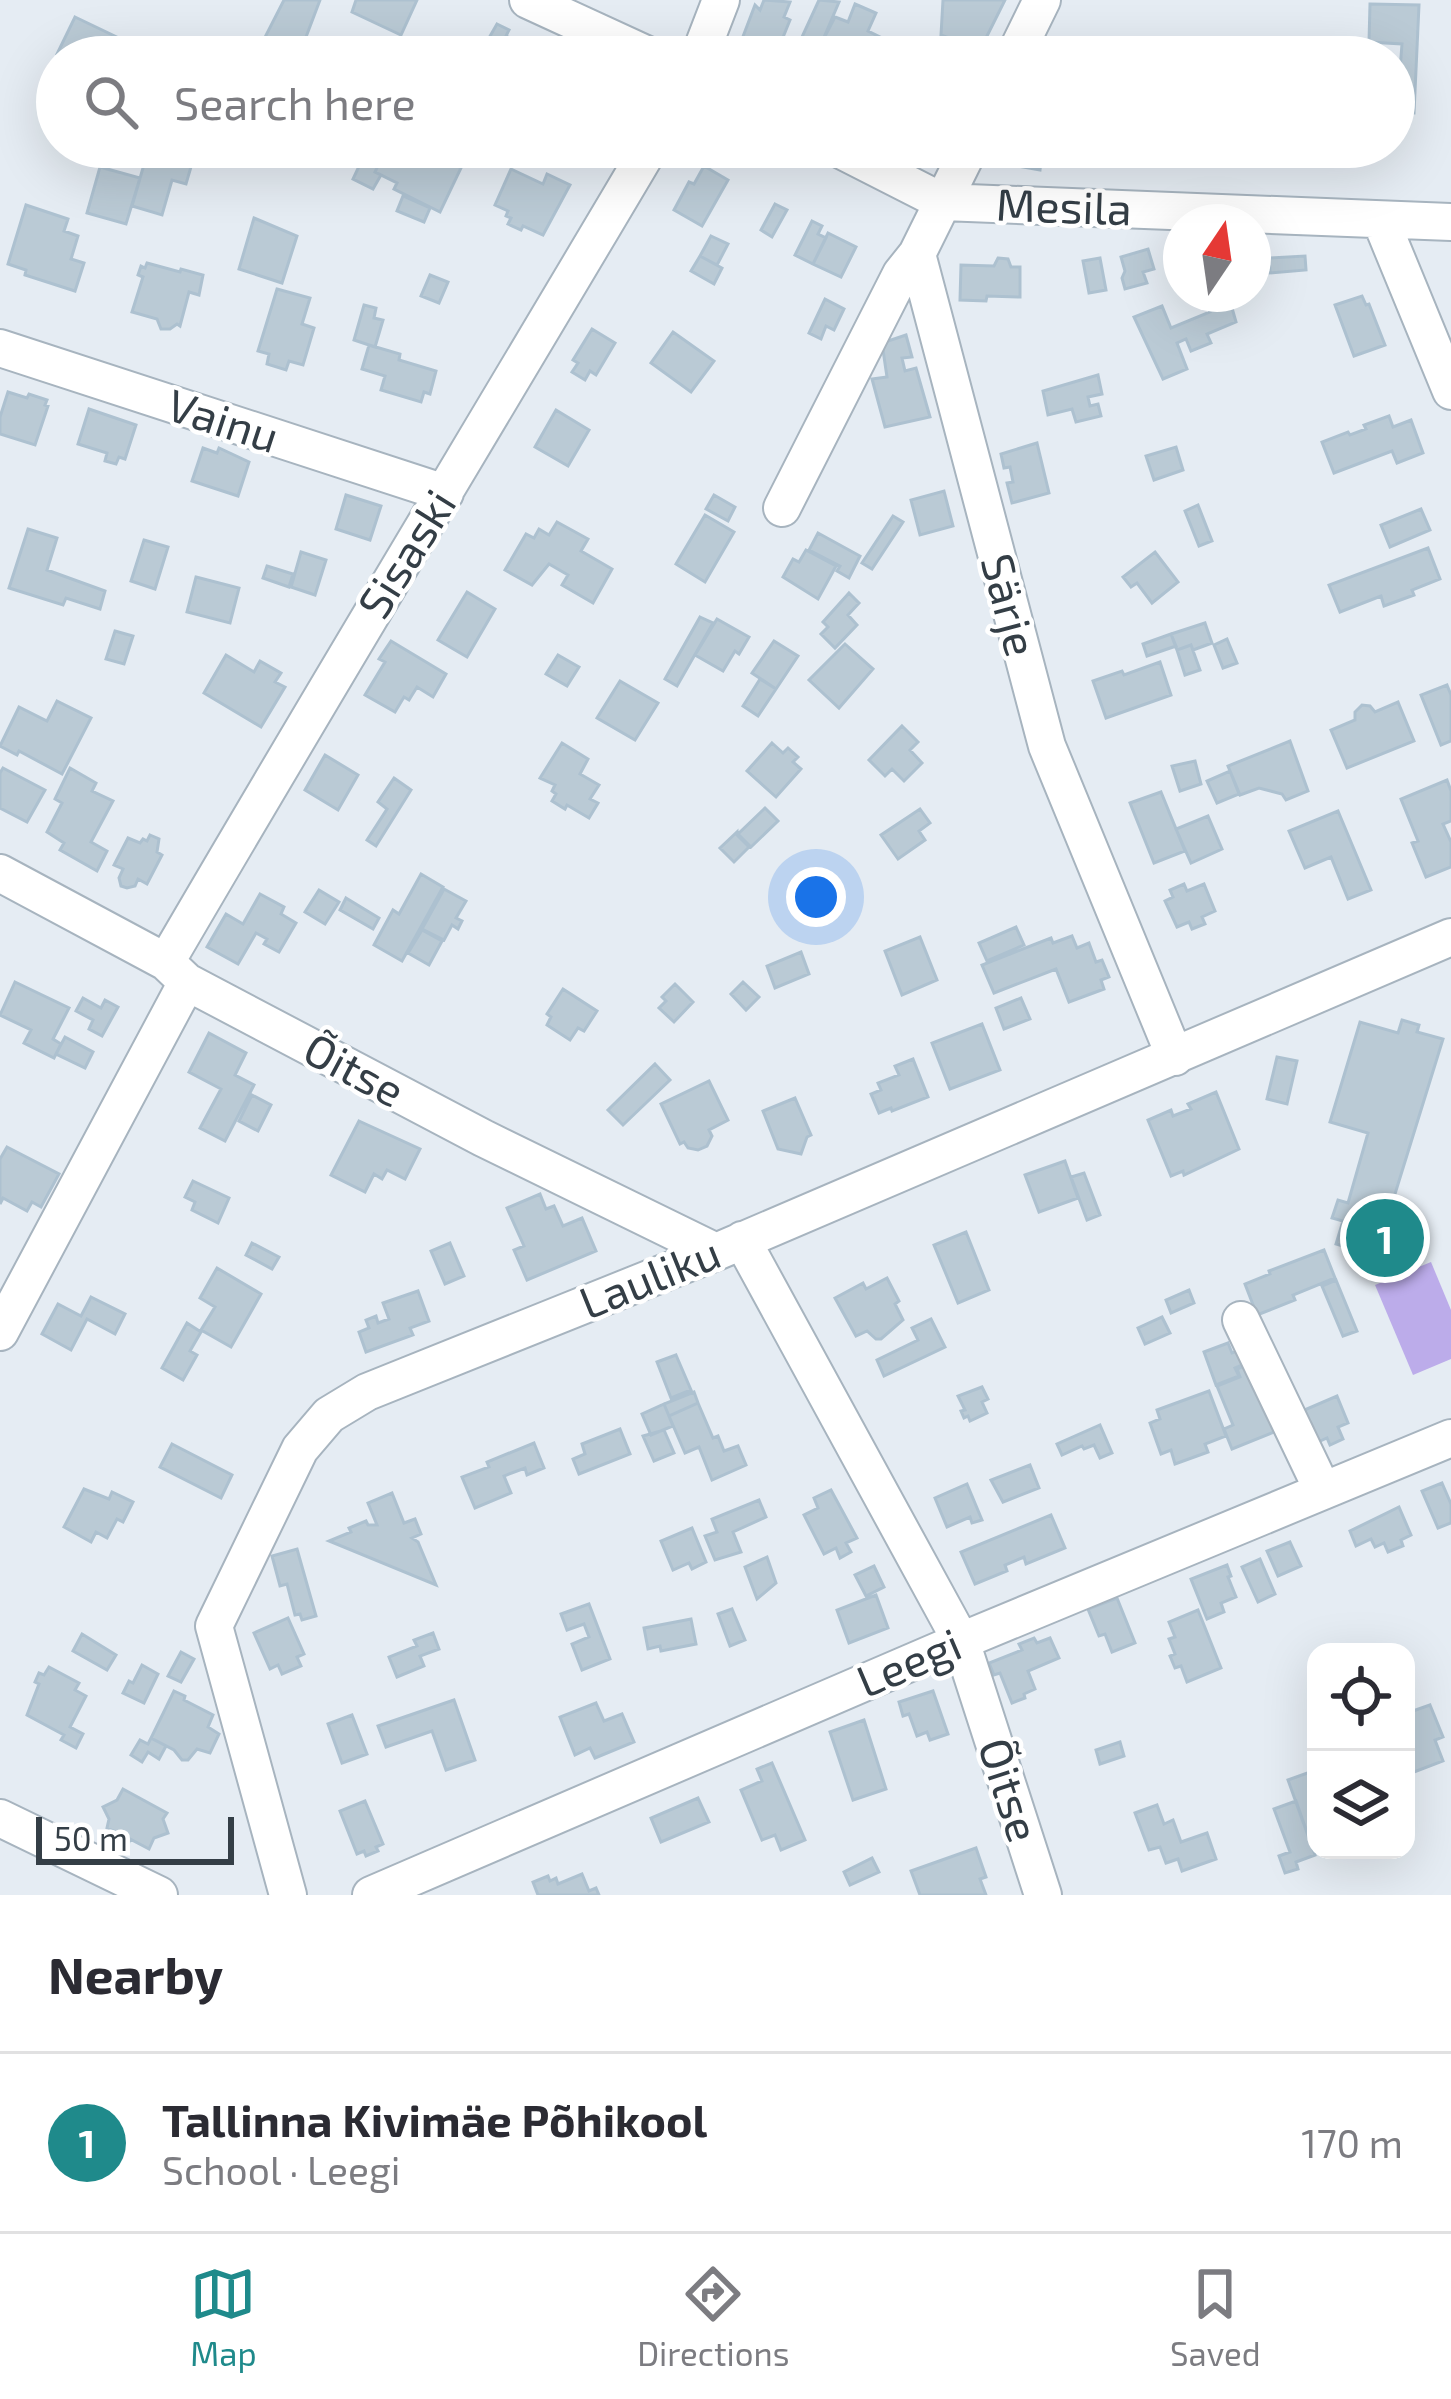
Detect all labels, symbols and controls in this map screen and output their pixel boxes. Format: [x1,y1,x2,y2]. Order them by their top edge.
search box [36,36,1415,168]
icon: search [78,69,144,135]
text: Search here [174,75,416,129]
street label: Mesila [995,176,1133,234]
north arrow [1163,204,1271,312]
street label: Vainu [161,376,286,462]
street label: Sisaski [345,479,466,627]
street label: Särje [971,548,1050,662]
your location [786,867,846,927]
street label: Õitse [296,1020,414,1117]
pin: 1 [1346,1193,1424,1283]
street label: Lauliku [571,1224,727,1329]
street label: Leegi [848,1615,968,1707]
map controls [1307,1643,1415,1859]
button: locate [1307,1643,1415,1751]
street label: Õitse [969,1731,1053,1848]
button: layers [1307,1751,1415,1859]
scale bar [36,1811,234,1864]
text: 50 m [54,1818,128,1858]
text: Nearby [48,1943,223,2004]
text: Tallinna Kivimäe Põhikool [162,2092,707,2146]
text: 1 [79,2119,95,2166]
text: 170 m [1301,2119,1403,2166]
text: School · Leegi [162,2146,400,2193]
tab: Map [190,2261,257,2373]
tab: Directions [637,2261,789,2373]
tab: Saved [1170,2261,1261,2373]

